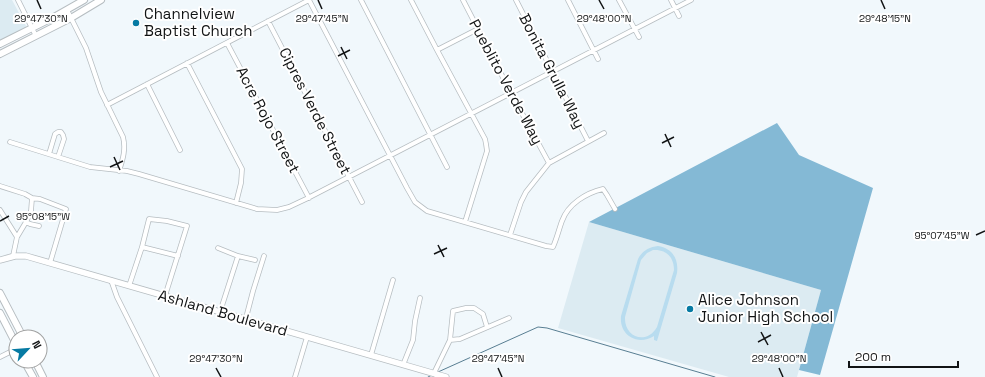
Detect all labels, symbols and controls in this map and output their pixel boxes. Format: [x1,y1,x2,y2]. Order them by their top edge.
place label: Channelview Baptist Church [144,4,252,40]
street label: Bonita Grulla Way [515,10,590,131]
text: 29°47'30"N [14,12,68,25]
text: 29°47'45"N [296,12,348,25]
text: 29°48'00"N [577,12,631,25]
text: 29°48'15"N [859,12,911,25]
street label: Pueblito Verde Way [465,16,548,148]
marker: Channelview Baptist Church [131,18,141,28]
street label: Cipres Verde Street [275,44,356,178]
street label: Acre Rojo Street [232,63,305,176]
text: 95°08'15"W [16,210,70,223]
text: 95°07'45"W [914,229,970,242]
street label: Ashland Boulevard [156,285,290,340]
place label: Alice Johnson Junior High School [698,290,833,326]
marker: Alice Johnson Junior High School [685,304,695,314]
north arrow [8,329,48,369]
text: N [29,338,45,351]
scale bar [849,343,958,369]
text: 200 m [855,349,891,365]
text: 29°47'30"N [189,352,243,365]
text: 29°47'45"N [472,352,524,365]
text: 29°48'00"N [752,352,806,365]

